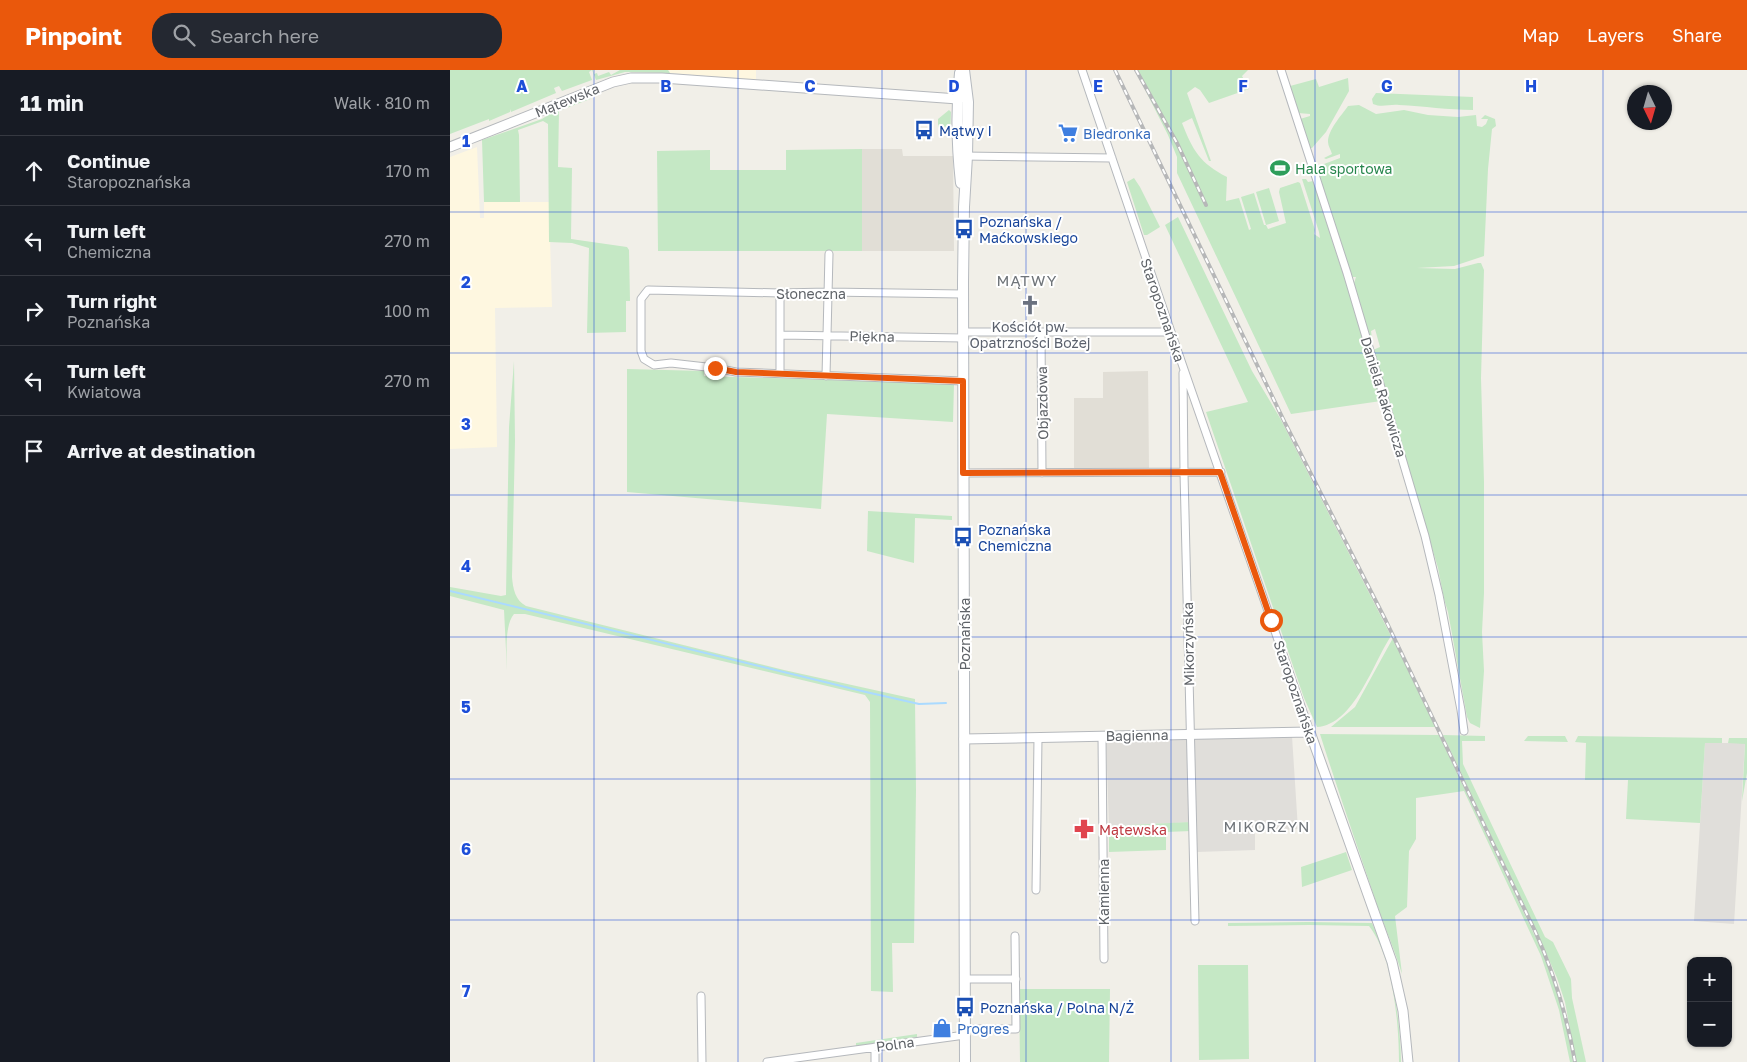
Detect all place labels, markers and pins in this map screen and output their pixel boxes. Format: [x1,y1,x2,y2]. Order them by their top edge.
bus stop icon: Mątwy I [913,119,935,141]
place label: Mątwy I [939,122,992,139]
supermarket icon: Biedronka [1057,122,1079,144]
place label: Biedronka [1083,125,1151,142]
sports icon: Hala sportowa [1269,157,1291,179]
place label: Hala sportowa [1295,160,1392,177]
place label: Poznańska / Maćkowskiego [979,213,1078,246]
bus stop icon: Poznańska / Maćkowskiego [953,218,975,240]
church icon: Kościół pw. Opatrzności Bożej [1019,294,1041,316]
place label: Kościół pw. Opatrzności Bożej [969,318,1091,351]
place label: Poznańska Chemiczna [978,521,1052,554]
bus stop icon: Poznańska Chemiczna [952,526,974,548]
pharmacy icon: Mątewska [1073,818,1095,840]
place label: Mątewska [1099,821,1167,838]
bus stop icon: Poznańska / Polna N/Ż [954,996,976,1018]
place label: Poznańska / Polna N/Ż [980,999,1134,1016]
shop icon: Progres [931,1017,953,1039]
place label: Progres [957,1020,1009,1037]

